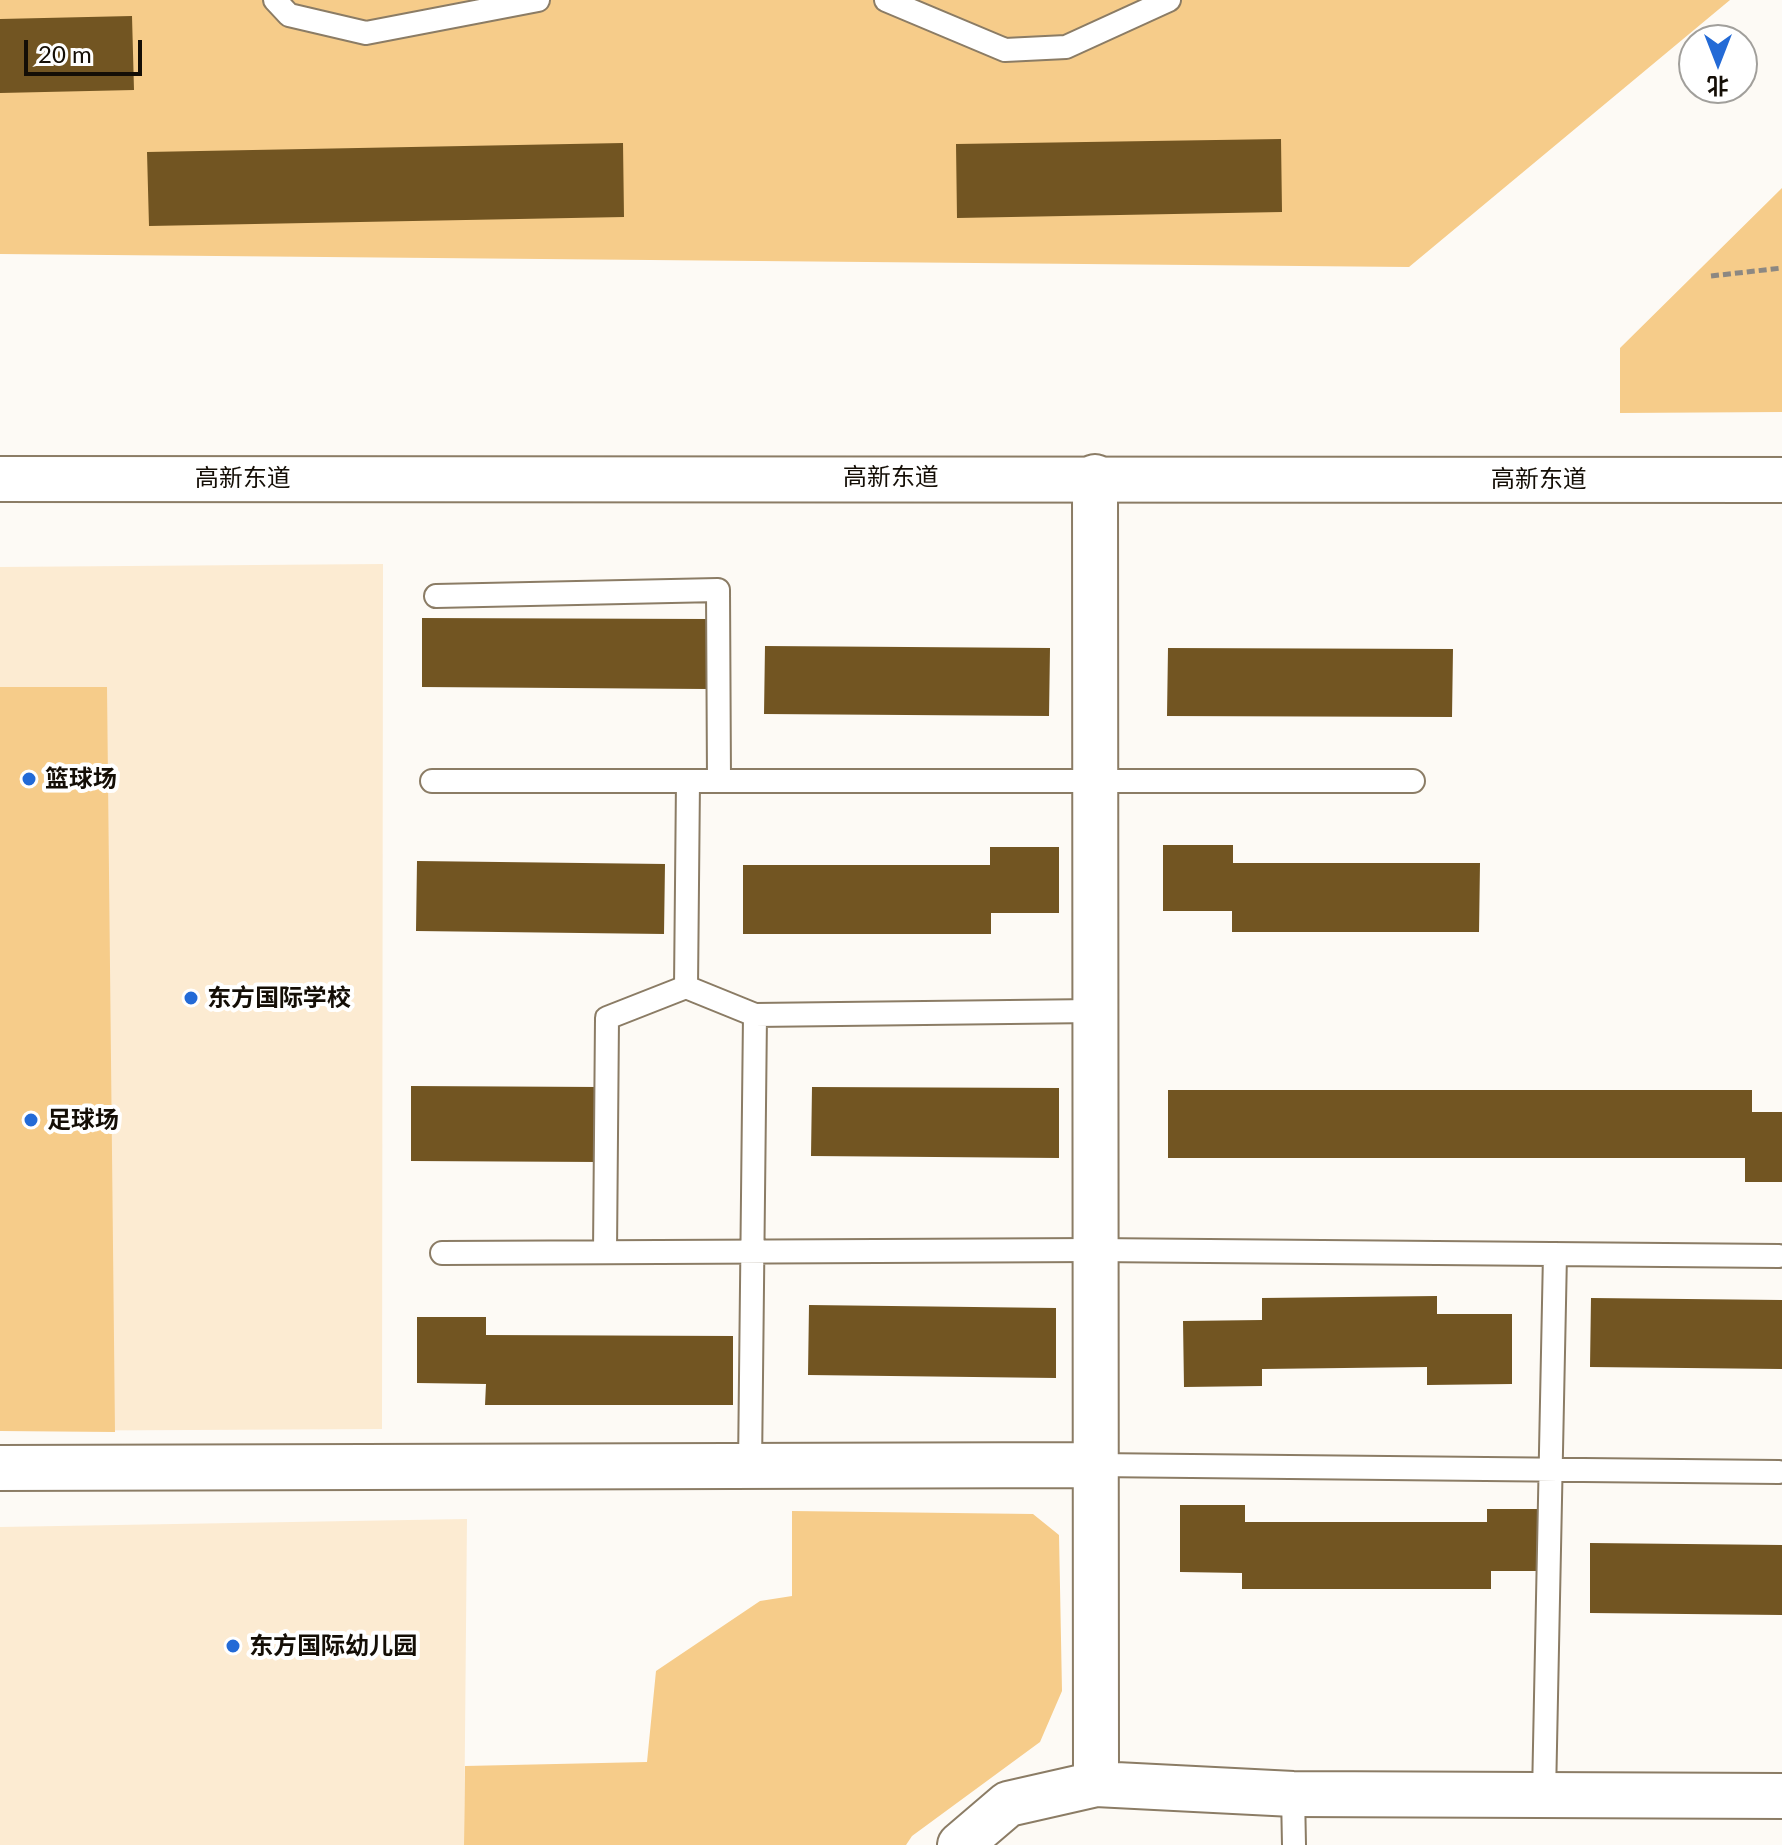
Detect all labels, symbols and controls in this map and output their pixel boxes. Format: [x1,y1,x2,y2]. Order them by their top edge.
scale bar [28,24,146,74]
north arrow [1678,24,1758,104]
text: 20 m [38,39,92,68]
text: 北 [1707,73,1729,100]
street label: 高新东道 [843,463,939,491]
street label: 高新东道 [195,464,291,492]
street label: 高新东道 [1491,465,1587,493]
place label: 篮球场 [45,765,117,793]
marker: 篮球场 [20,770,38,788]
place label: 东方国际学校 [207,984,351,1012]
marker: 东方国际学校 [182,989,200,1007]
place label: 足球场 [47,1106,119,1134]
marker: 足球场 [22,1111,40,1129]
place label: 东方国际幼儿园 [249,1632,417,1660]
marker: 东方国际幼儿园 [224,1637,242,1655]

